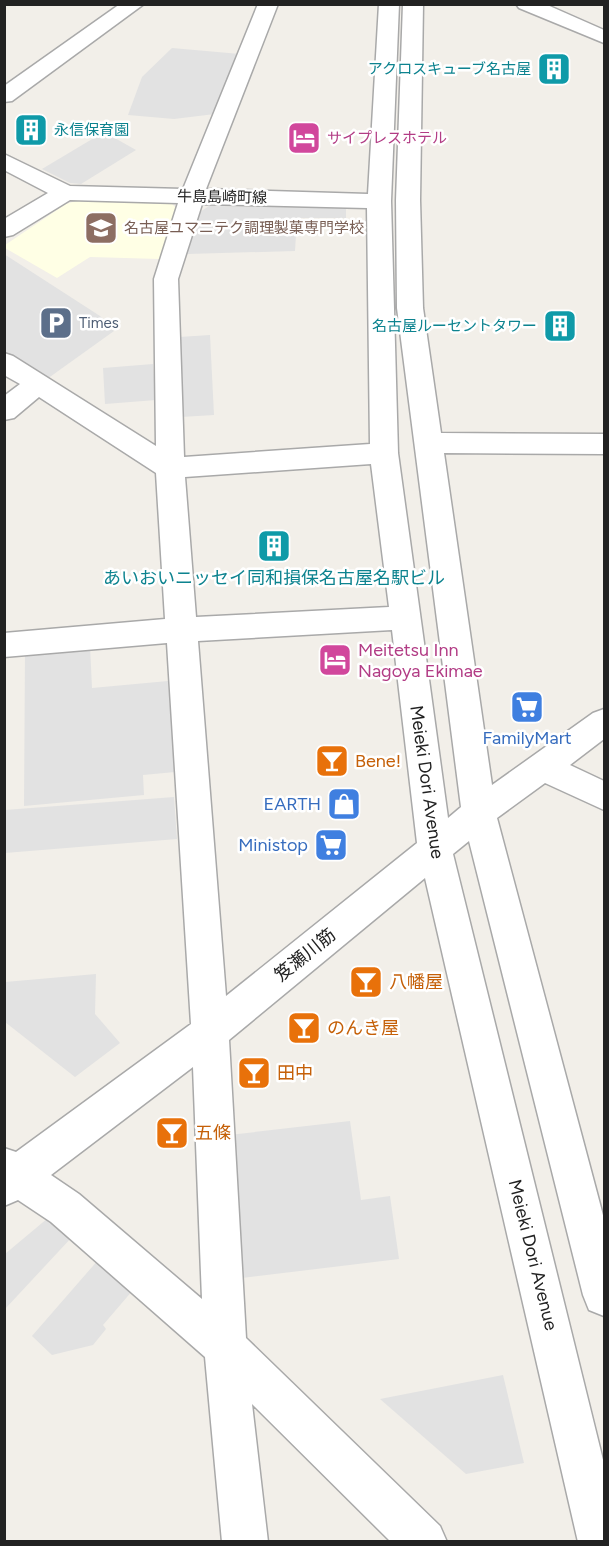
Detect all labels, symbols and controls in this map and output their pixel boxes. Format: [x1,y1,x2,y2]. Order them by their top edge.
building icon: アクロスキューブ名古屋 [536,51,572,87]
place label: アクロスキューブ名古屋 [368,60,531,78]
building icon: 永信保育園 [13,112,49,148]
hotel icon: サイプレスホテル [286,120,322,156]
place label: 永信保育園 [54,121,129,139]
place label: サイプレスホテル [327,129,447,147]
street label: 牛島島崎町線 [177,187,267,207]
school or university icon: 名古屋ユマニテク調理製菓専門学校 [83,210,119,246]
place label: 名古屋ユマニテク調理製菓専門学校 [124,219,364,237]
parking icon: Times [38,305,74,341]
building icon: 名古屋ルーセントタワー [542,308,578,344]
place label: Times [79,314,119,332]
place label: 名古屋ルーセントタワー [372,317,537,335]
building icon: あいおいニッセイ同和損保名古屋名駅ビル [256,528,292,564]
place label: あいおいニッセイ同和損保名古屋名駅ビル [103,567,445,589]
place label: Meitetsu Inn Nagoya Ekimae [358,639,483,682]
hotel icon: Meitetsu Inn Nagoya Ekimae [317,642,353,678]
supermarket icon: FamilyMart [509,689,545,725]
street label: Meieki Dori Avenue [405,704,449,860]
place label: FamilyMart [482,727,572,749]
bar icon: Bene! [314,743,350,779]
place label: Bene! [355,750,401,772]
shop icon: EARTH [326,786,362,822]
place label: EARTH [263,793,321,815]
supermarket icon: Ministop [313,827,349,863]
place label: Ministop [238,834,308,856]
street label: 笈瀬川筋 [270,924,340,986]
bar icon: 八幡屋 [348,964,384,1000]
place label: 八幡屋 [389,971,443,993]
bar icon: のんき屋 [286,1010,322,1046]
place label: のんき屋 [327,1017,399,1039]
bar icon: 田中 [236,1055,272,1091]
place label: 田中 [277,1062,313,1084]
bar icon: 五條 [154,1115,190,1151]
place label: 五條 [195,1122,231,1144]
street label: Meieki Dori Avenue [504,1177,562,1333]

